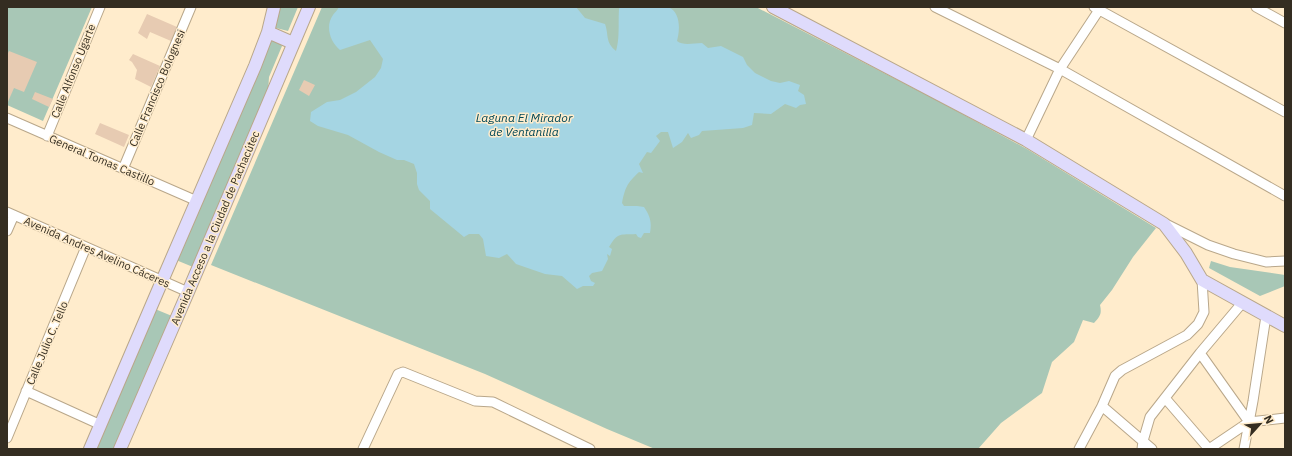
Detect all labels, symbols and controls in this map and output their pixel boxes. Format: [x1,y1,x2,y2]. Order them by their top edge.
street label: Calle Alfonso Ugarte [48,22,98,120]
street label: Calle Francisco Bolognesi [126,27,188,149]
water label: Laguna El Mirador de Ventanilla [476,110,573,139]
street label: Avenida Acceso a la Ciudad de Pachacútec [168,128,263,327]
street label: General Tomas Castillo [47,131,157,189]
street label: Avenida Andres Avelino Cáceres [22,213,172,291]
street label: Calle Julio C. Tello [23,299,71,387]
north arrow [1240,404,1280,444]
text: N [1261,413,1277,426]

